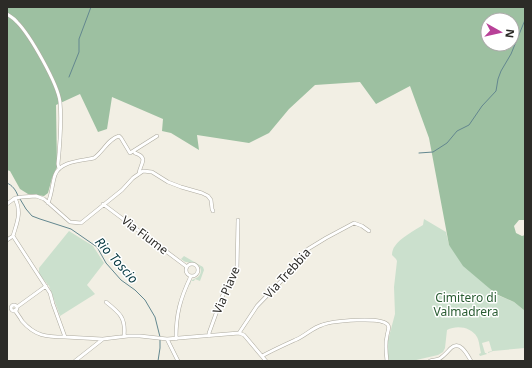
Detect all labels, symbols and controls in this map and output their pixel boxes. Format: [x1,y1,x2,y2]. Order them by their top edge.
north arrow [480,12,520,52]
text: N [502,28,518,39]
street label: Via Fiume [118,212,172,258]
water label: Rio Toscio [91,233,143,287]
street label: Via Trebbia [260,244,314,302]
street label: Via Piave [208,263,244,316]
park label: Cimitero di Valmadrera [433,289,499,320]

